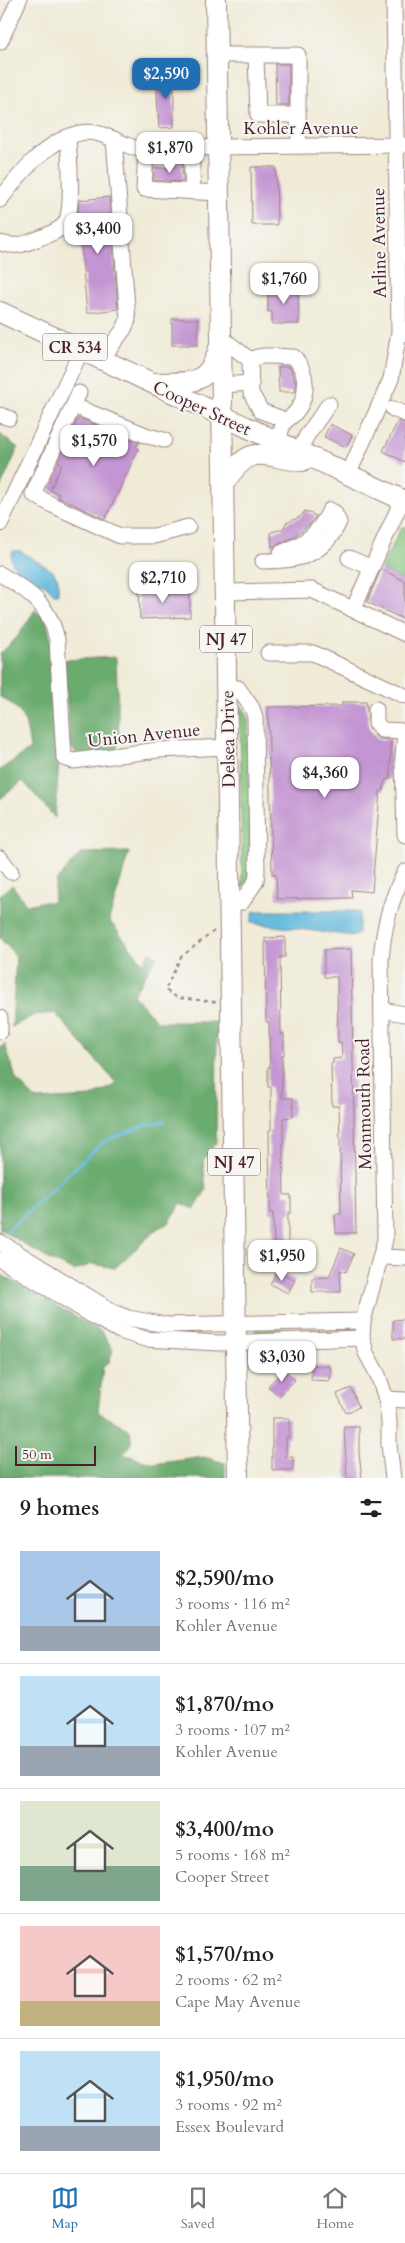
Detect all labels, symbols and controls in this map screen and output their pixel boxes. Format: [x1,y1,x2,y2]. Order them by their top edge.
pin: $2,590 [125,58,207,100]
text: $2,590 [143,63,189,85]
street label: Kohler Avenue [243,116,359,141]
pin: $1,870 [129,132,211,174]
text: $1,870 [147,137,193,159]
street label: Arline Avenue [366,187,393,299]
pin: $3,400 [57,212,139,255]
text: $3,400 [75,218,121,240]
pin: $1,760 [243,262,325,305]
text: $1,760 [261,268,307,290]
road number: CR 534 [42,334,108,361]
street label: Cooper Street [149,375,255,442]
pin: $1,570 [53,424,135,467]
text: $1,570 [71,430,117,452]
pin: $2,710 [122,562,204,604]
text: $2,710 [140,567,186,589]
road number: NJ 47 [200,626,252,652]
street label: Delsea Drive [215,690,242,788]
street label: Union Avenue [86,717,202,754]
pin: $4,360 [284,756,366,799]
text: $4,360 [302,762,348,784]
street label: Monmouth Road [351,1038,378,1170]
road number: NJ 47 [208,1148,260,1176]
pin: $1,950 [241,1240,323,1282]
text: $1,950 [259,1245,305,1267]
pin: $3,030 [241,1340,323,1383]
text: $3,030 [259,1346,305,1368]
scale bar [15,1443,96,1466]
text: 50 m [22,1445,52,1464]
text: 9 homes [20,1494,99,1523]
icon: filters [357,1494,385,1522]
text: $2,590/mo [175,1564,274,1593]
icon: home [60,1571,120,1631]
text: 3 rooms · 116 m² [175,1593,290,1615]
text: Kohler Avenue [175,1615,278,1637]
text: $1,870/mo [175,1690,274,1719]
icon: home [60,1696,120,1756]
text: 3 rooms · 107 m² [175,1719,290,1741]
text: Kohler Avenue [175,1741,278,1763]
text: $3,400/mo [175,1815,274,1844]
icon: home [60,1821,120,1881]
text: 5 rooms · 168 m² [175,1844,290,1866]
text: Cooper Street [175,1866,269,1888]
text: $1,570/mo [175,1940,274,1969]
icon: home [60,1946,120,2006]
text: 2 rooms · 62 m² [175,1969,282,1991]
text: Cape May Avenue [175,1991,301,2013]
text: $1,950/mo [175,2065,274,2094]
icon: home [60,2071,120,2131]
text: 3 rooms · 92 m² [175,2094,282,2116]
text: Essex Boulevard [175,2116,284,2138]
tab: Map [51,2184,79,2233]
tab: Saved [181,2184,215,2233]
tab: Home [317,2184,354,2233]

